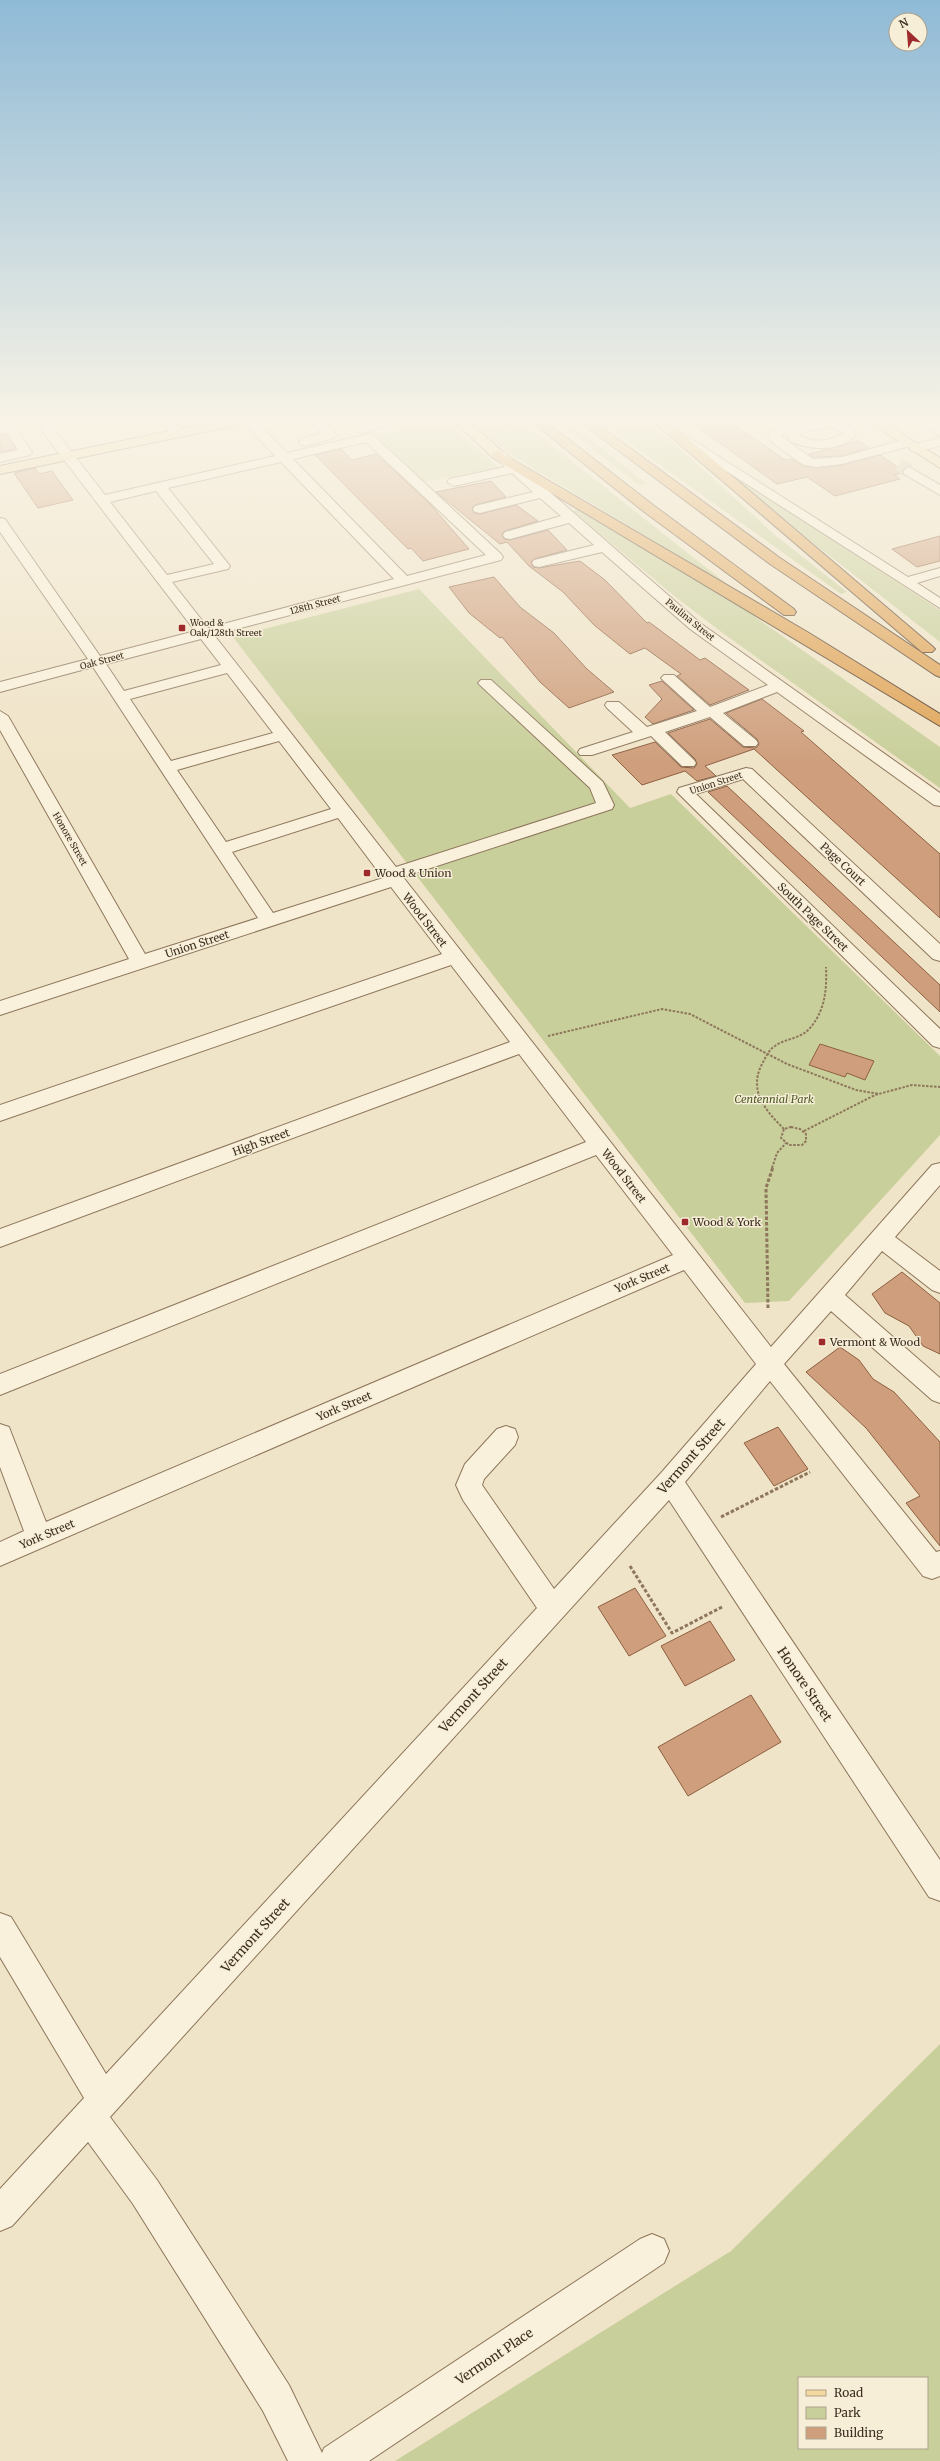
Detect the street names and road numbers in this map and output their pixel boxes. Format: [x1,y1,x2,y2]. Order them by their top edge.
street label: 128th Street [288,592,342,617]
street label: Paulina Street [663,596,718,643]
street label: Oak Street [79,649,125,672]
street label: Union Street [688,769,744,796]
street label: Honore Street [51,810,90,868]
street label: Page Court [817,839,869,889]
street label: South Page Street [775,880,852,955]
street label: Wood Street [399,889,451,950]
street label: Union Street [163,927,231,961]
street label: High Street [230,1125,292,1159]
street label: Wood Street [598,1145,650,1206]
street label: York Street [612,1260,672,1296]
street label: York Street [314,1388,374,1424]
street label: Vermont Street [653,1415,729,1498]
street label: York Street [17,1516,77,1552]
street label: Honore Street [773,1644,836,1725]
street label: Vermont Street [435,1654,511,1737]
street label: Vermont Street [217,1894,293,1977]
street label: Vermont Place [451,2324,537,2389]

